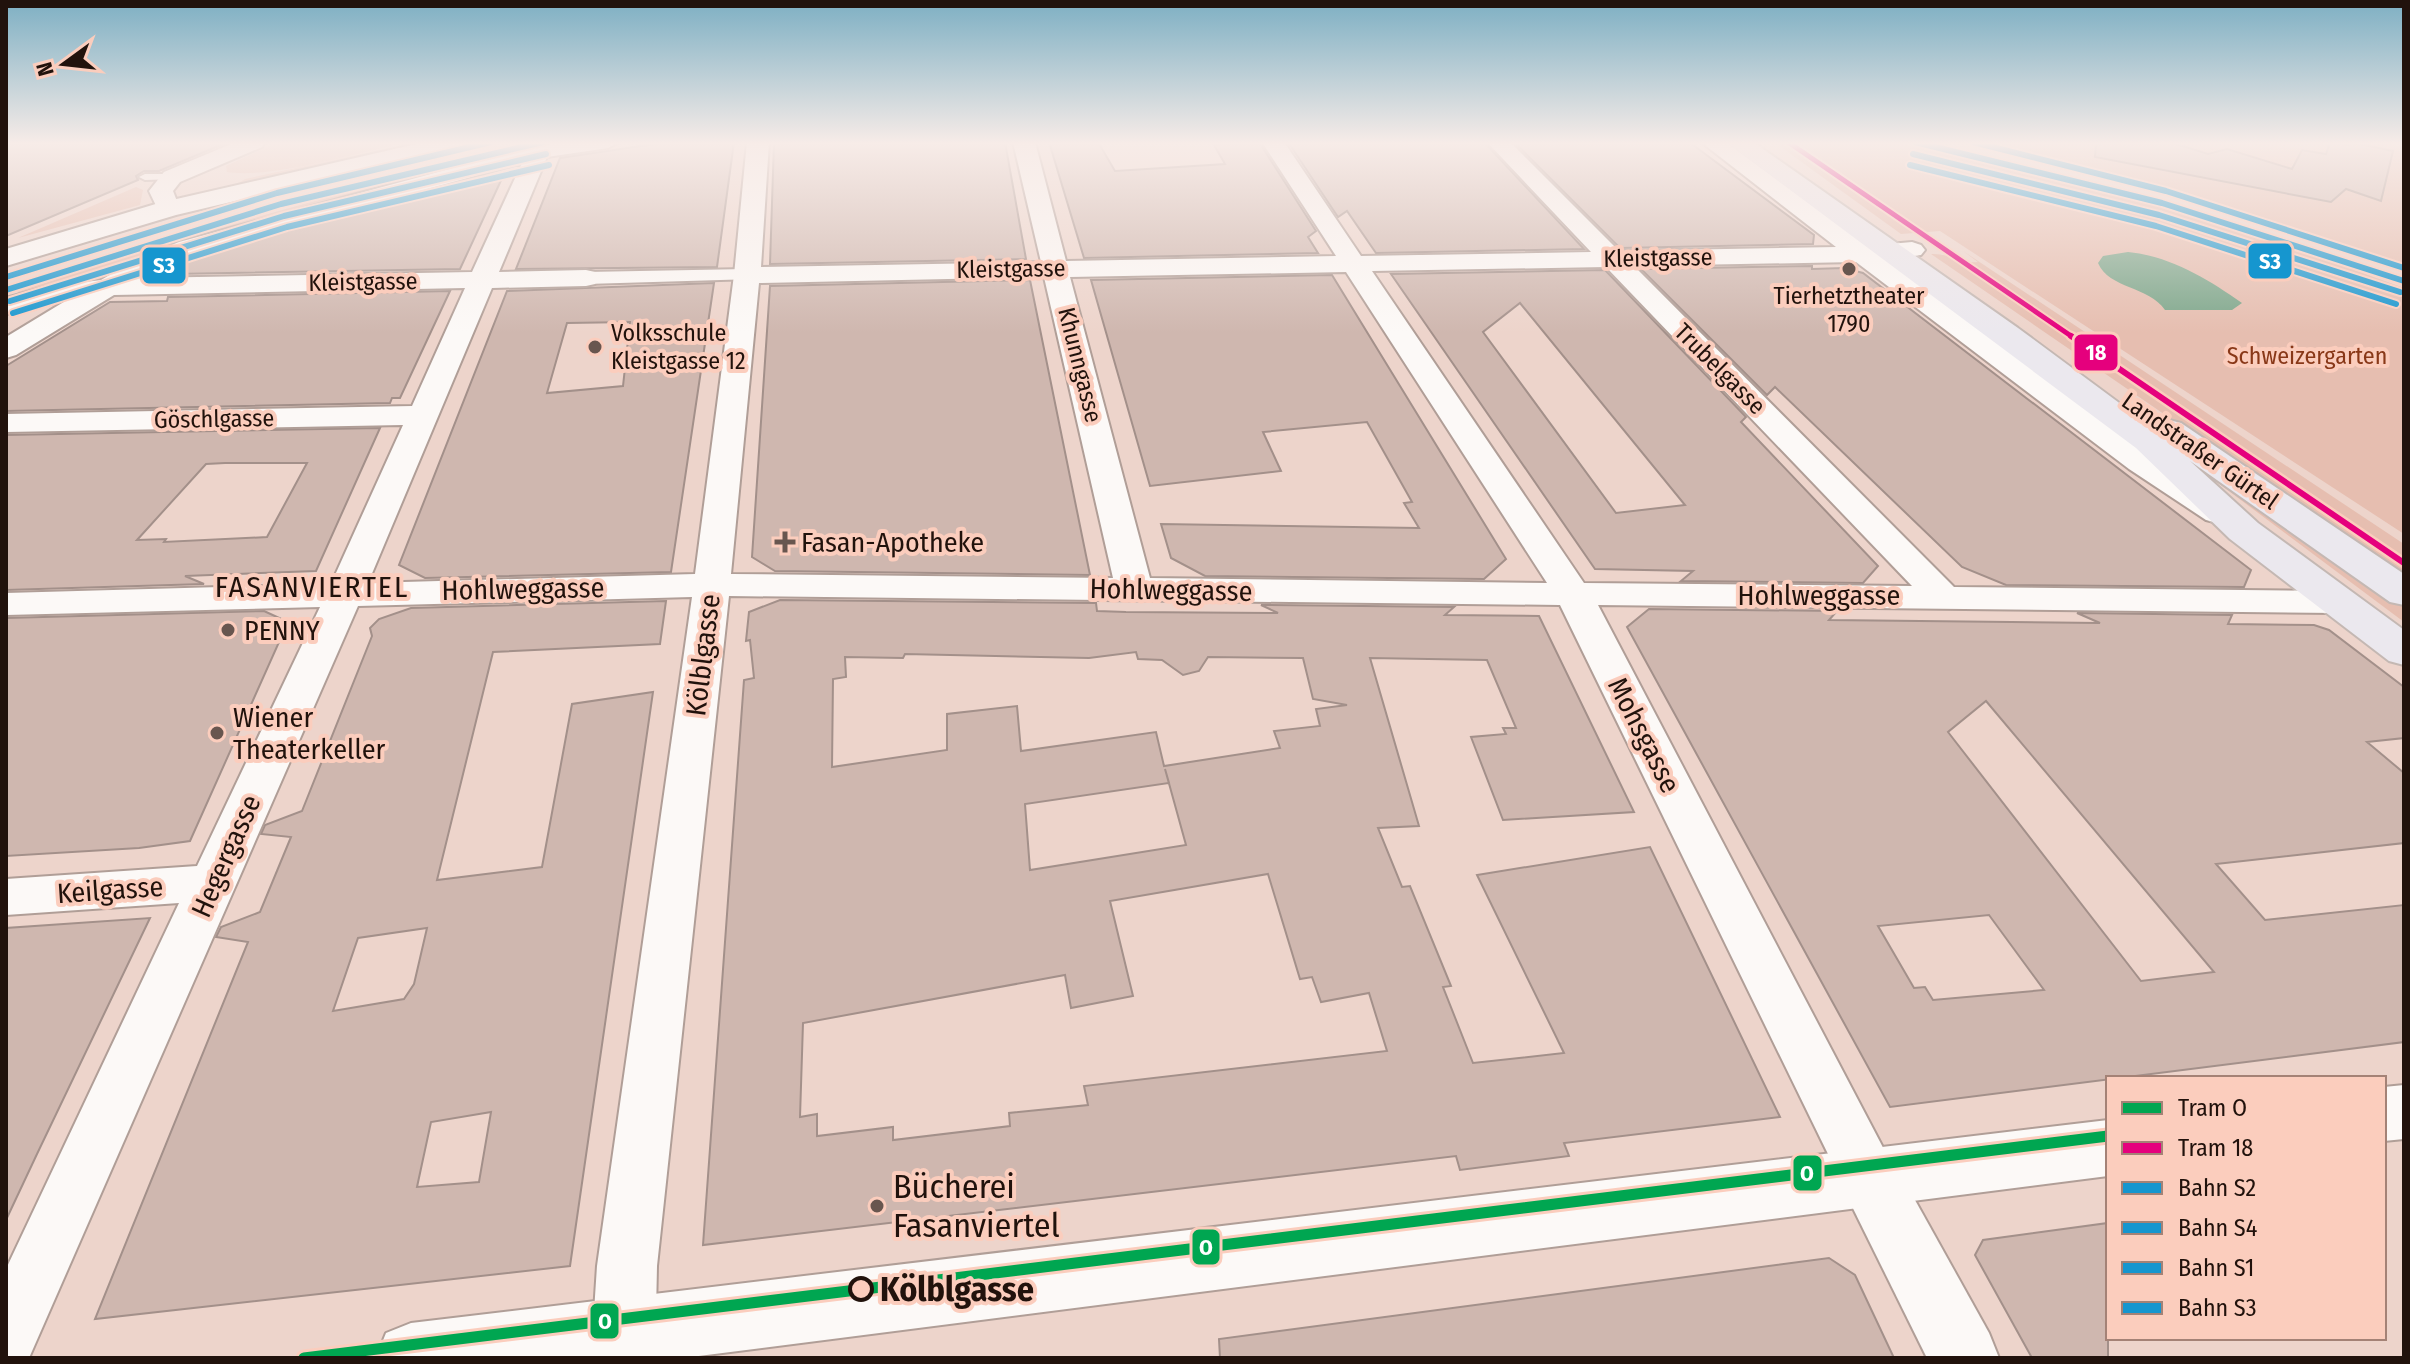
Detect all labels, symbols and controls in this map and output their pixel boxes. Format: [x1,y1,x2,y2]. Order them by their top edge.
north arrow [24,24,104,104]
text: N [30,59,60,79]
line badge: S3 [2247,242,2293,280]
street label: Kleistgasse [1603,243,1713,273]
line badge: S3 [141,246,187,285]
text: S3 [2259,248,2281,275]
text: S3 [153,252,175,279]
street label: Kleistgasse [956,254,1066,284]
marker: Tierhetztheater 1790 [1840,260,1858,278]
street label: Kleistgasse [308,267,418,297]
place label: Tierhetztheater 1790 [1774,282,1925,338]
street label: Khunngasse [1052,304,1108,426]
street label: Trubelgasse [1669,318,1771,420]
place label: Volksschule Kleistgasse 12 [611,319,746,375]
line badge: 18 [2073,333,2119,372]
marker: Volksschule Kleistgasse 12 [586,338,604,356]
text: 18 [2086,339,2107,366]
park label: Schweizergarten [2227,342,2387,370]
street label: Landstraßer Gürtel [2116,387,2284,515]
street label: Göschlgasse [154,404,274,434]
place label: Fasan-Apotheke [801,526,984,559]
marker: Fasan-Apotheke [776,533,794,551]
district label: FASANVIERTEL [215,569,409,605]
street label: Hohlweggasse [441,571,605,607]
street label: Hohlweggasse [1089,572,1253,608]
street label: Hohlweggasse [1738,579,1900,612]
street label: Kölblgasse [679,592,727,718]
place label: PENNY [244,614,320,647]
marker: PENNY [219,621,237,639]
street label: Mohsgasse [1601,672,1687,798]
place label: Wiener Theaterkeller [233,701,385,766]
marker: Wiener Theaterkeller [208,724,226,742]
street label: Hegergasse [184,790,268,922]
street label: Keilgasse [56,870,164,910]
legend [2106,1076,2386,1340]
text: Tram O [2178,1094,2247,1122]
text: Tram 18 [2178,1134,2253,1162]
line badge: O [1792,1154,1823,1192]
text: O [1800,1160,1814,1187]
place label: Bücherei Fasanviertel [893,1166,1060,1246]
text: Bahn S2 [2178,1174,2256,1202]
marker: Bücherei Fasanviertel [868,1197,886,1215]
text: Bahn S4 [2178,1214,2257,1242]
line badge: O [1191,1228,1221,1266]
text: O [1199,1234,1213,1261]
text: Bahn S1 [2178,1254,2254,1282]
place label: Kölblgasse [880,1269,1034,1310]
marker: Kölblgasse [849,1277,873,1301]
text: Bahn S3 [2178,1294,2257,1322]
line badge: O [589,1302,620,1340]
text: O [598,1308,612,1335]

